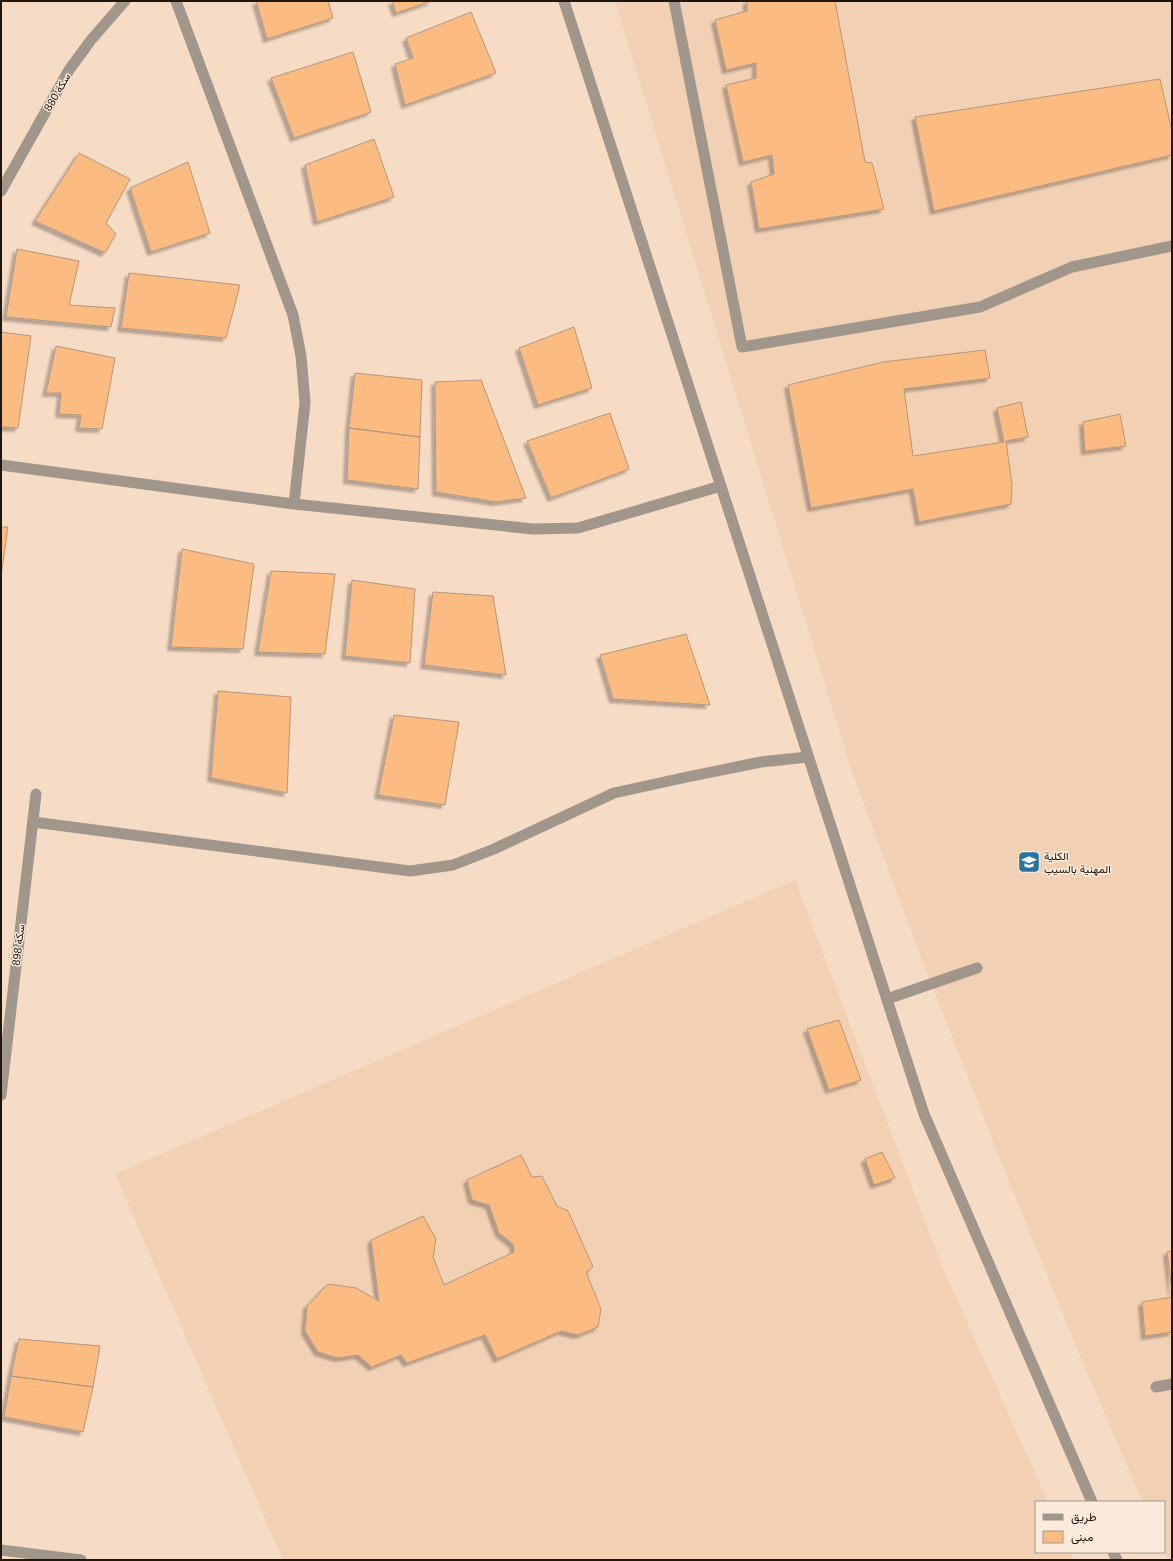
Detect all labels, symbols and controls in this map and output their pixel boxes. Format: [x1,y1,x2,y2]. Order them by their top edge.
street label: سكة 880 [41,71,73,113]
school or university icon: الكلية المهنية بالسيب [1016,849,1042,875]
place label: الكلية المهنية بالسيب [1044,850,1111,876]
street label: سكة 898 [10,923,27,966]
legend [1035,1501,1165,1553]
text: طريق [1071,1510,1097,1525]
text: مبنى [1071,1530,1093,1545]

